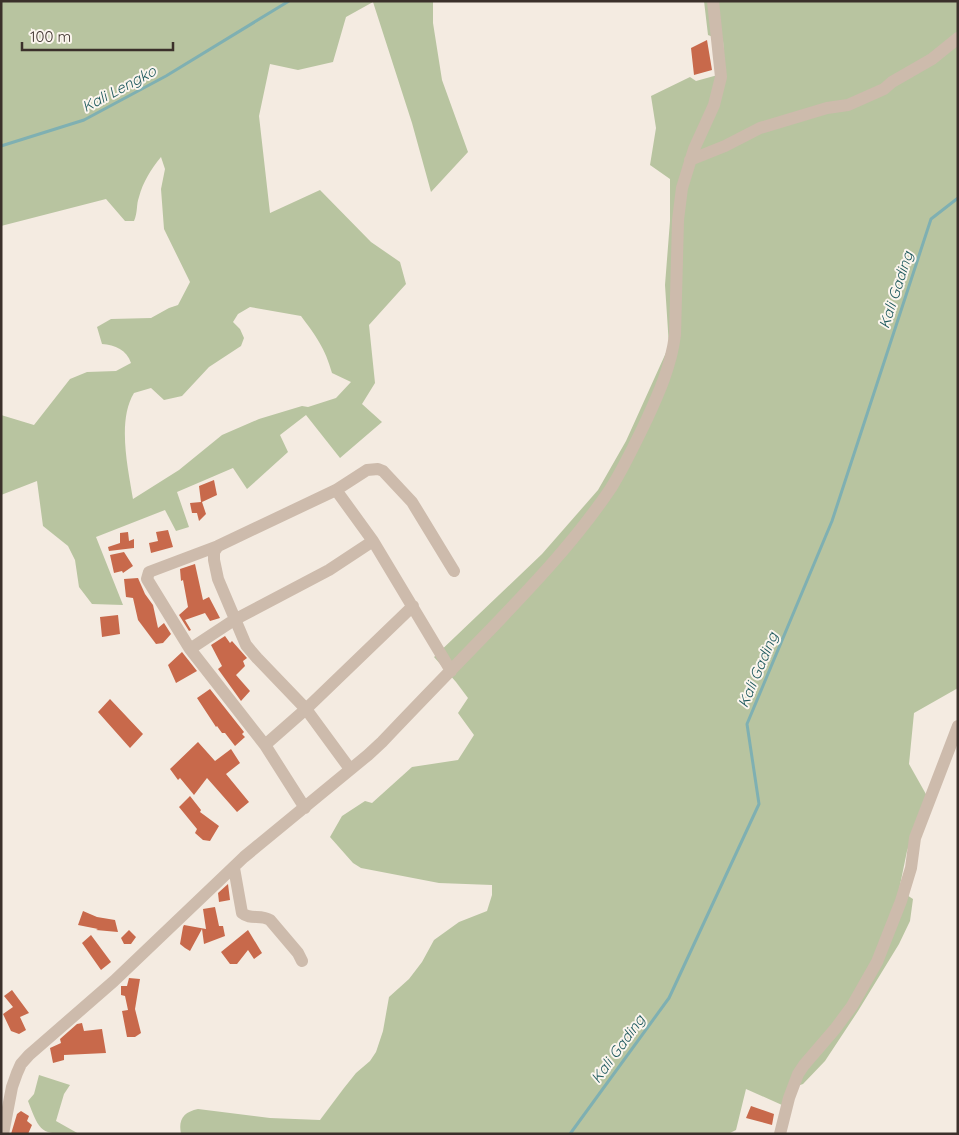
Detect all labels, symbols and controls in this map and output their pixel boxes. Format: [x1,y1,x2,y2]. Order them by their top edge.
scale bar [22,20,174,52]
text: 100 m [30,27,71,46]
water label: Kali Lengko [78,61,160,116]
water label: Kali Gading [874,247,917,331]
water label: Kali Gading [733,628,783,710]
water label: Kali Gading [586,1009,650,1087]

